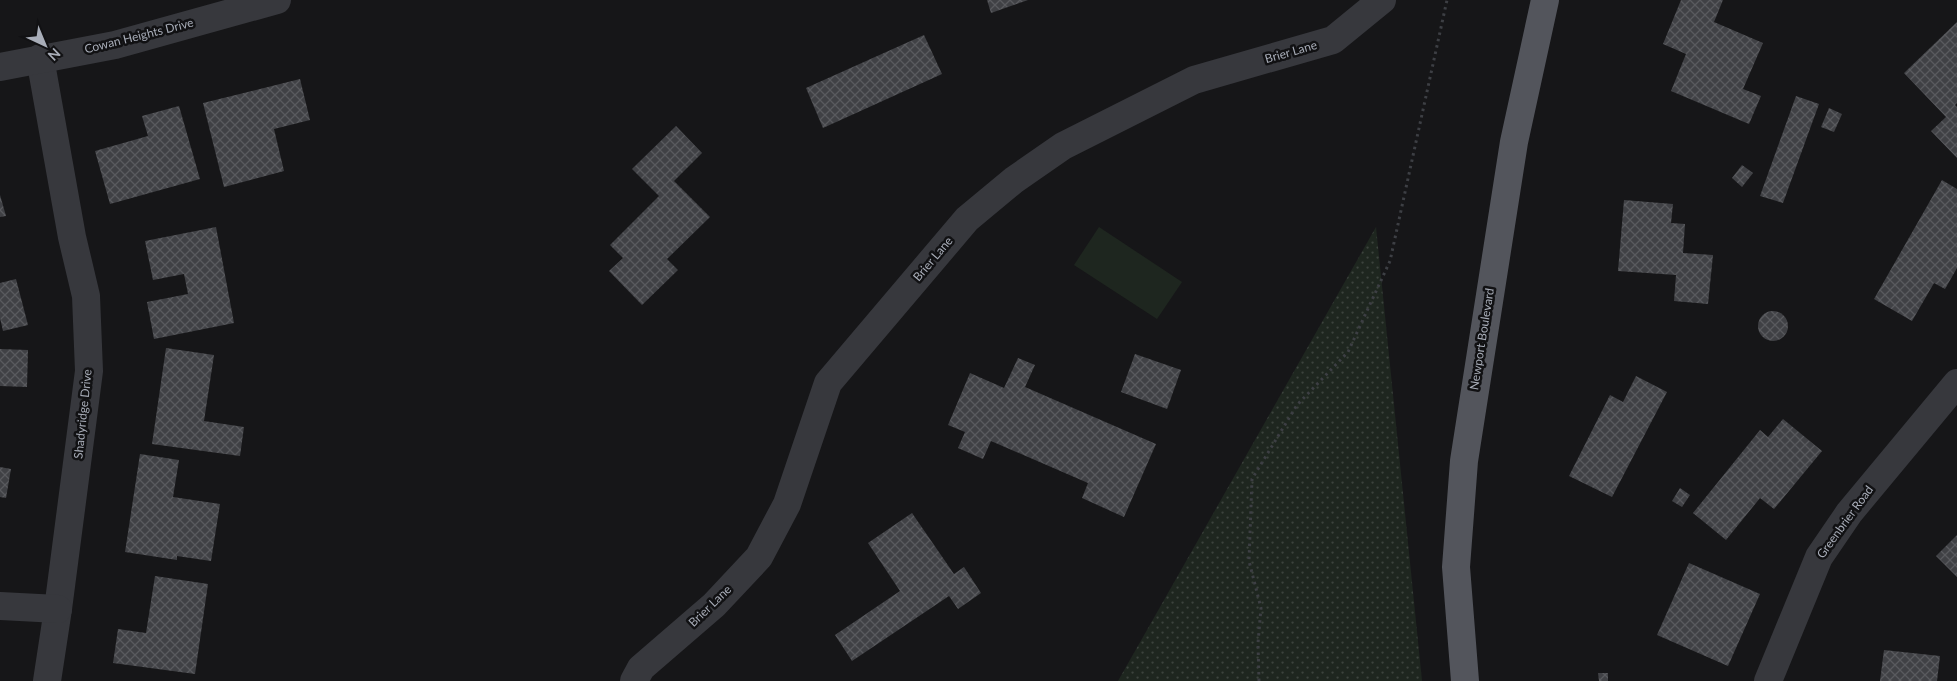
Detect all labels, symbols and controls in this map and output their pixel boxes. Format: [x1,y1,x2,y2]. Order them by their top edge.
street label: Cowan Heights Drive [83,15,195,56]
north arrow [20,20,70,70]
street label: Brier Lane [1263,37,1319,66]
text: N [45,45,64,65]
street label: Brier Lane [910,233,956,284]
street label: Newport Boulevard [1466,287,1497,391]
street label: Shadyridge Drive [70,368,95,460]
street label: Greenbrier Road [1813,482,1876,561]
street label: Brier Lane [685,582,734,630]

